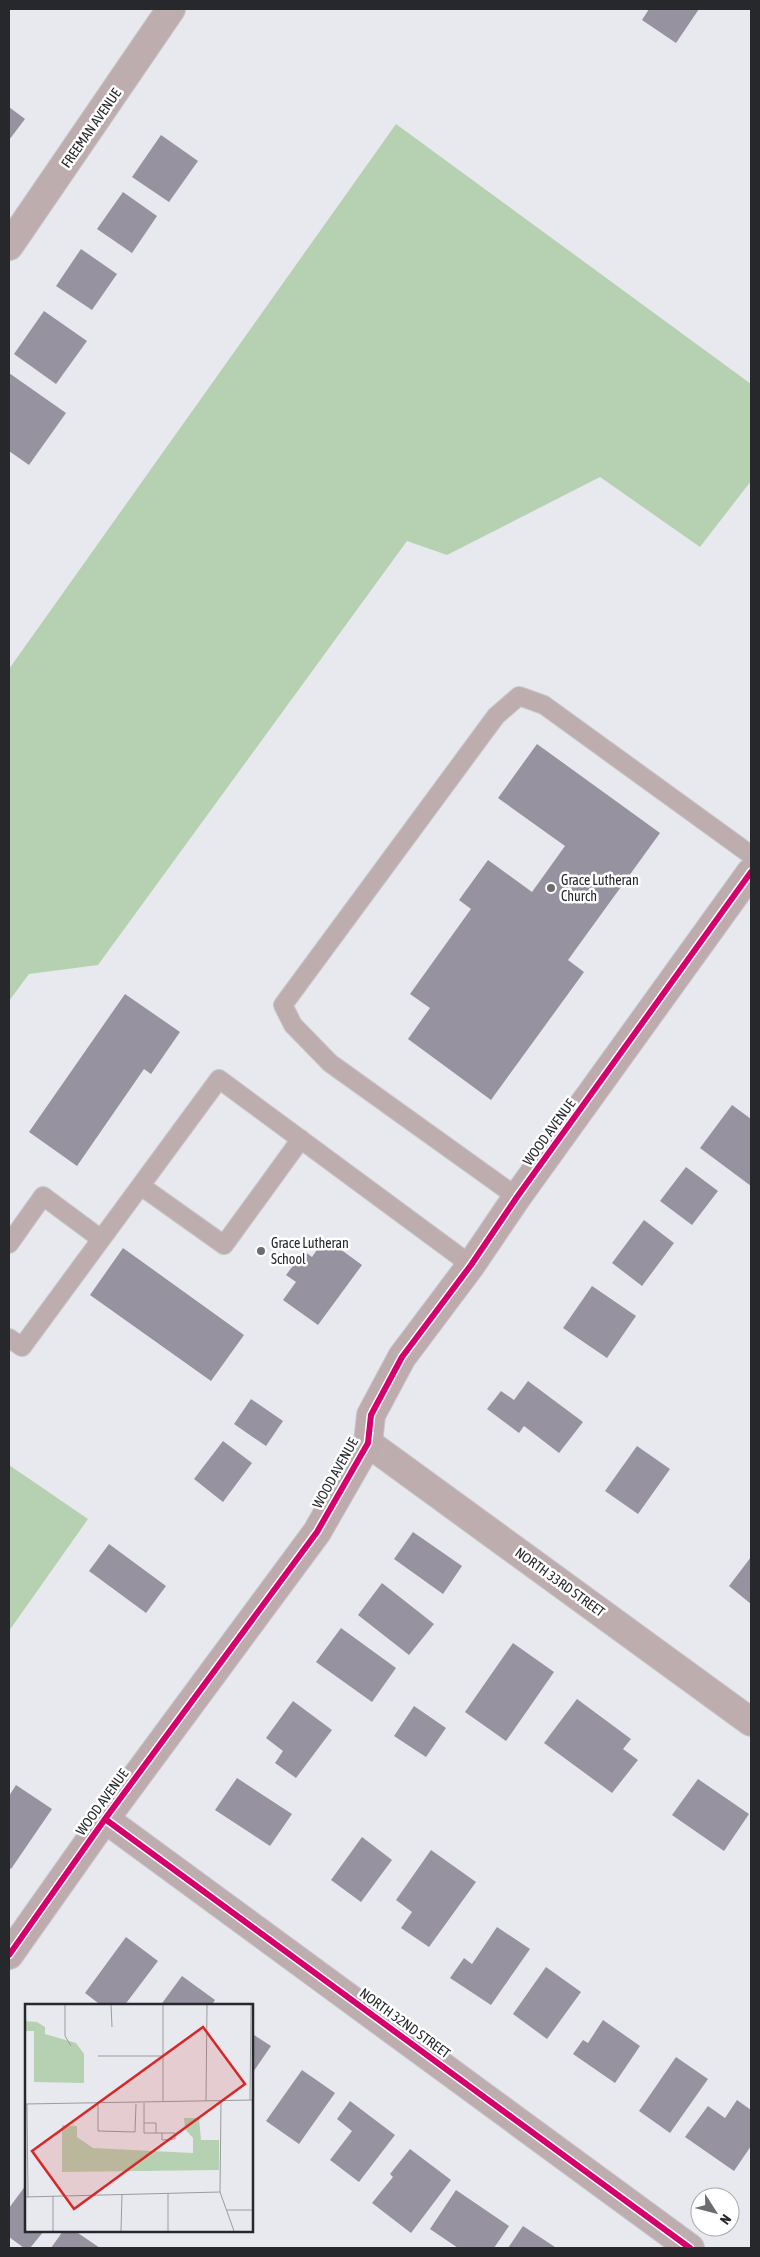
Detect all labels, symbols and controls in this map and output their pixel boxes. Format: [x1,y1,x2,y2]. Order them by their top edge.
street label: FREEMAN AVENUE [58,85,124,171]
place label: Grace Lutheran Church [561,872,639,904]
marker: Grace Lutheran Church [545,882,557,894]
street label: WOOD AVENUE [520,1096,578,1168]
place label: Grace Lutheran School [271,1235,349,1267]
marker: Grace Lutheran School [255,1245,267,1257]
street label: WOOD AVENUE [309,1435,361,1511]
street label: NORTH 33RD STREET [512,1544,608,1620]
street label: WOOD AVENUE [73,1766,131,1838]
street label: NORTH 32ND STREET [357,1985,453,2061]
inset map [25,2004,252,2232]
north arrow [690,2187,740,2237]
text: N [717,2212,734,2228]

